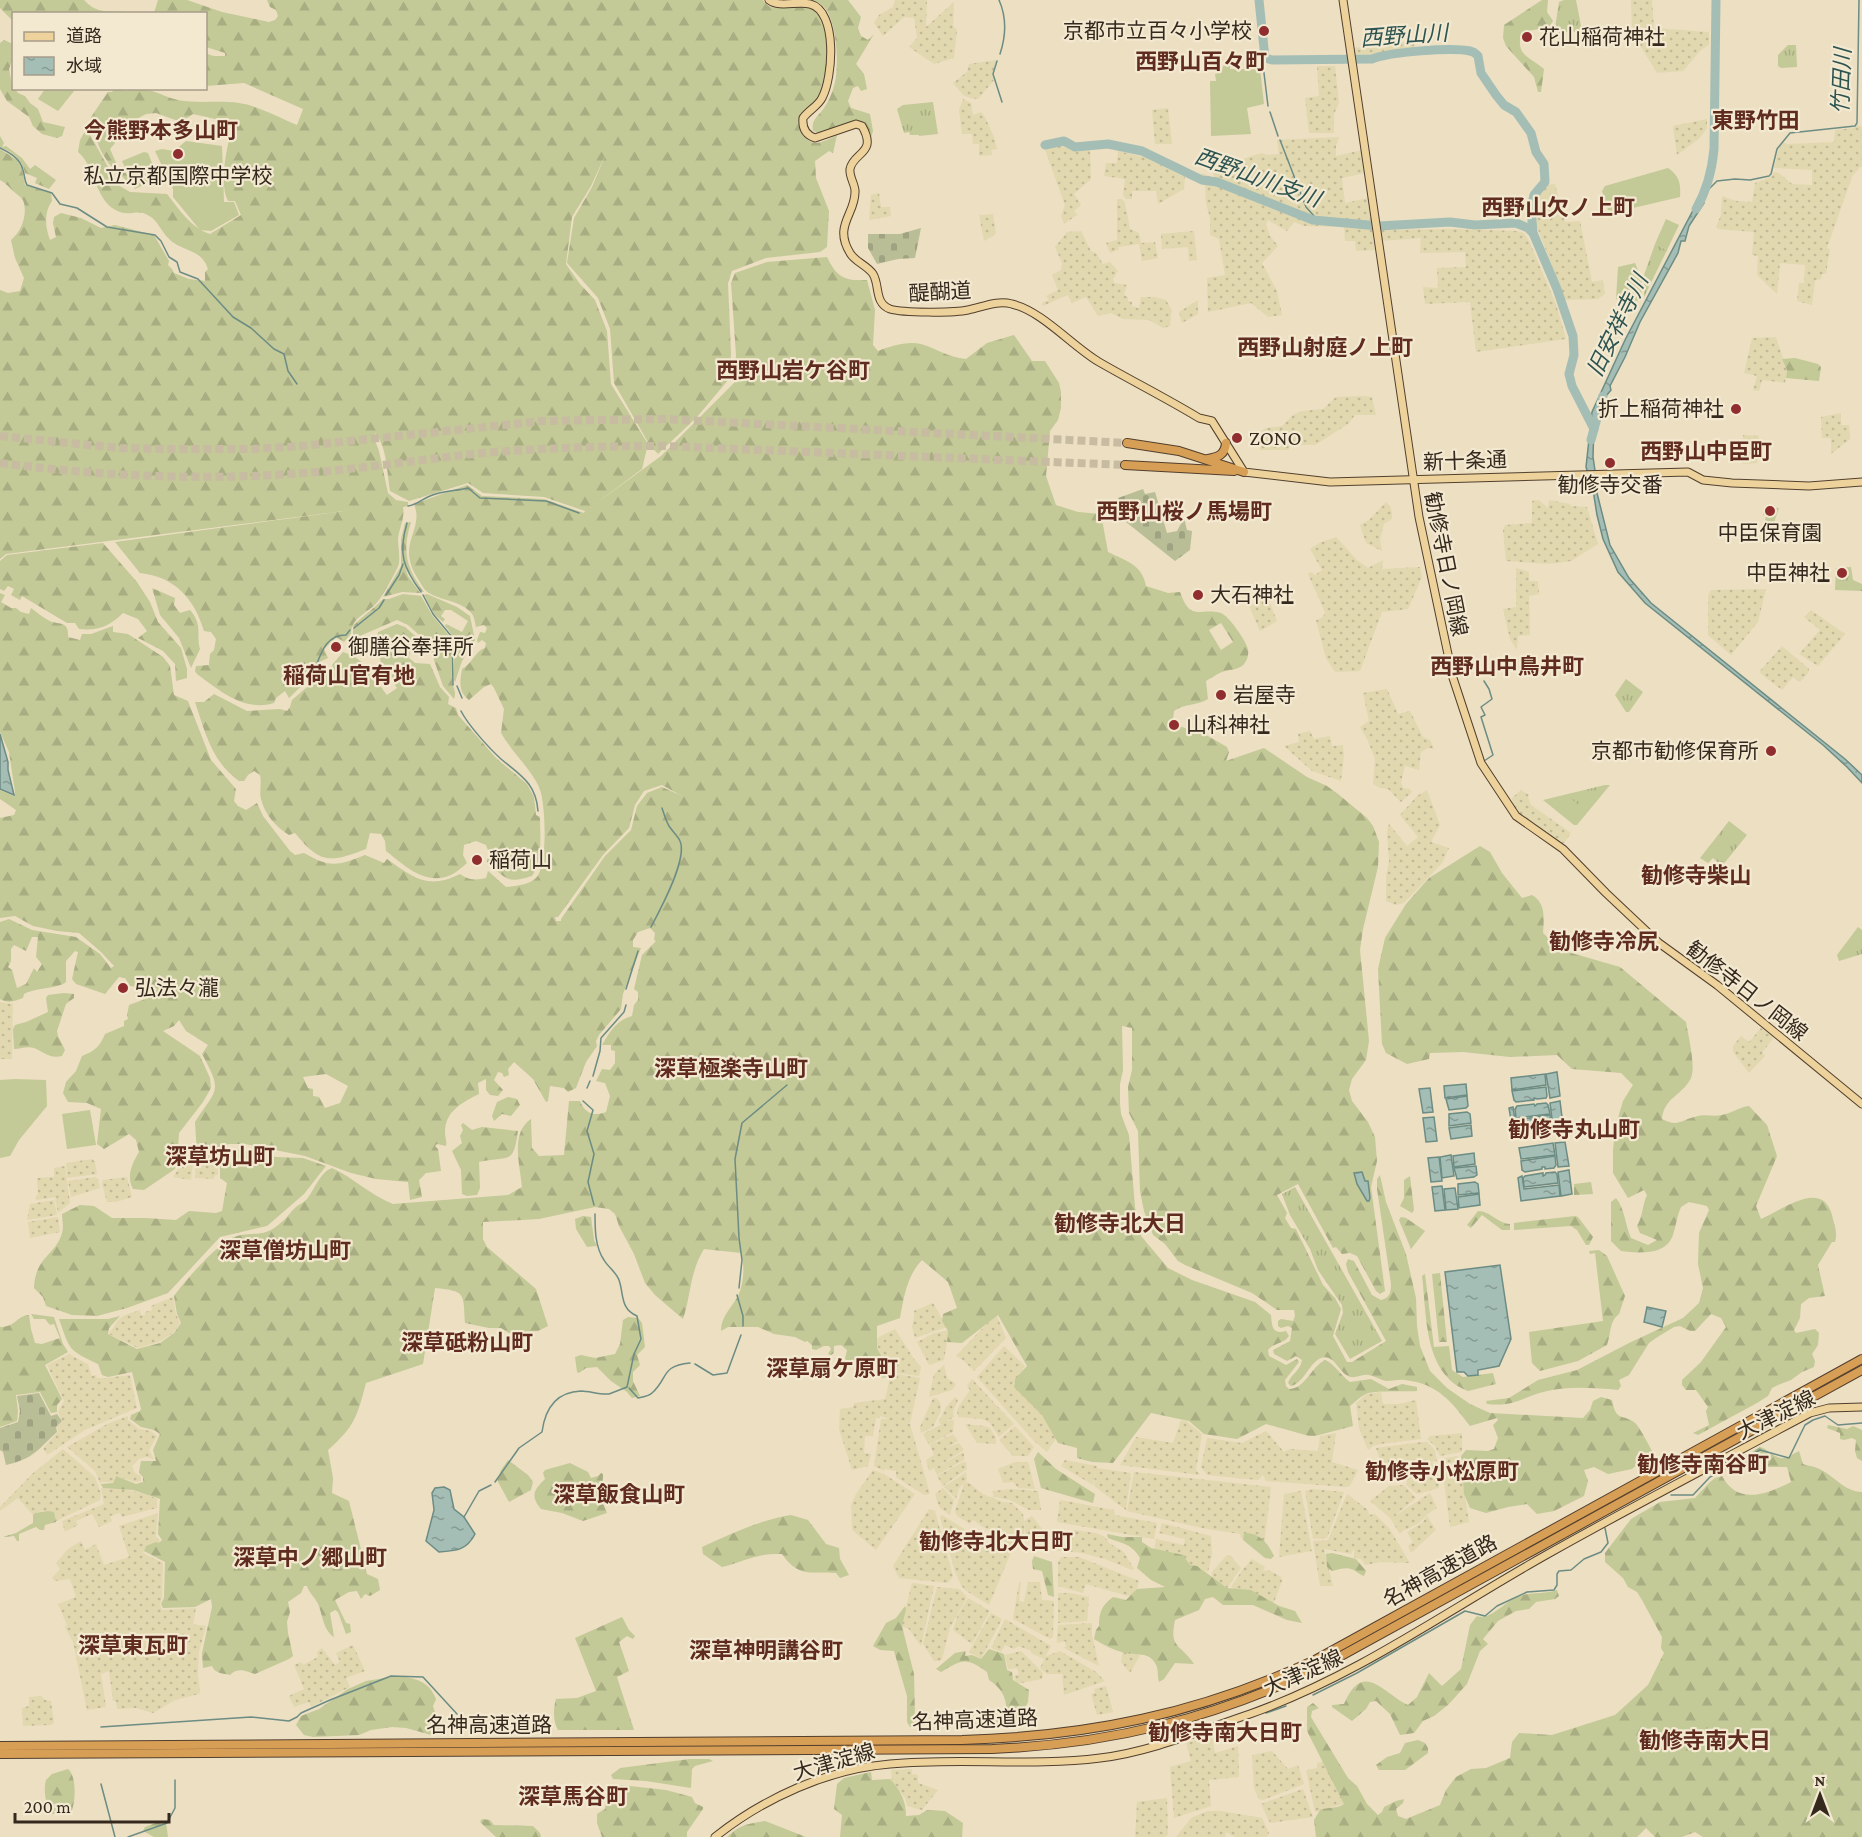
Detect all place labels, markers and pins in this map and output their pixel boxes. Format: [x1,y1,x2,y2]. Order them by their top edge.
place label: 京都市立百々小学校 [1063,19,1252,43]
marker: 京都市立百々小学校 [1257,24,1271,38]
place label: 花山稲荷神社 [1539,25,1665,49]
marker: 花山稲荷神社 [1520,30,1534,44]
marker: 私立京都国際中学校 [171,147,185,161]
place label: 私立京都国際中学校 [84,164,273,188]
place label: 折上稲荷神社 [1598,397,1724,421]
marker: 折上稲荷神社 [1729,402,1743,416]
place label: ZONO [1249,426,1302,450]
marker: ZONO [1230,431,1244,445]
marker: 勧修寺交番 [1603,456,1617,470]
place label: 勧修寺交番 [1558,473,1663,497]
marker: 中臣保育園 [1763,504,1777,518]
place label: 中臣保育園 [1718,521,1823,545]
place label: 中臣神社 [1746,561,1830,585]
marker: 中臣神社 [1835,566,1849,580]
place label: 大石神社 [1210,583,1294,607]
marker: 大石神社 [1191,588,1205,602]
place label: 御膳谷奉拝所 [348,635,474,659]
marker: 御膳谷奉拝所 [329,640,343,654]
place label: 岩屋寺 [1233,683,1296,707]
marker: 岩屋寺 [1214,688,1228,702]
place label: 山科神社 [1186,713,1270,737]
marker: 山科神社 [1167,718,1181,732]
place label: 京都市勧修保育所 [1591,739,1759,763]
marker: 京都市勧修保育所 [1764,744,1778,758]
place label: 稲荷山 [489,848,552,872]
marker: 稲荷山 [470,853,484,867]
place label: 弘法々瀧 [135,976,219,1000]
marker: 弘法々瀧 [116,981,130,995]

